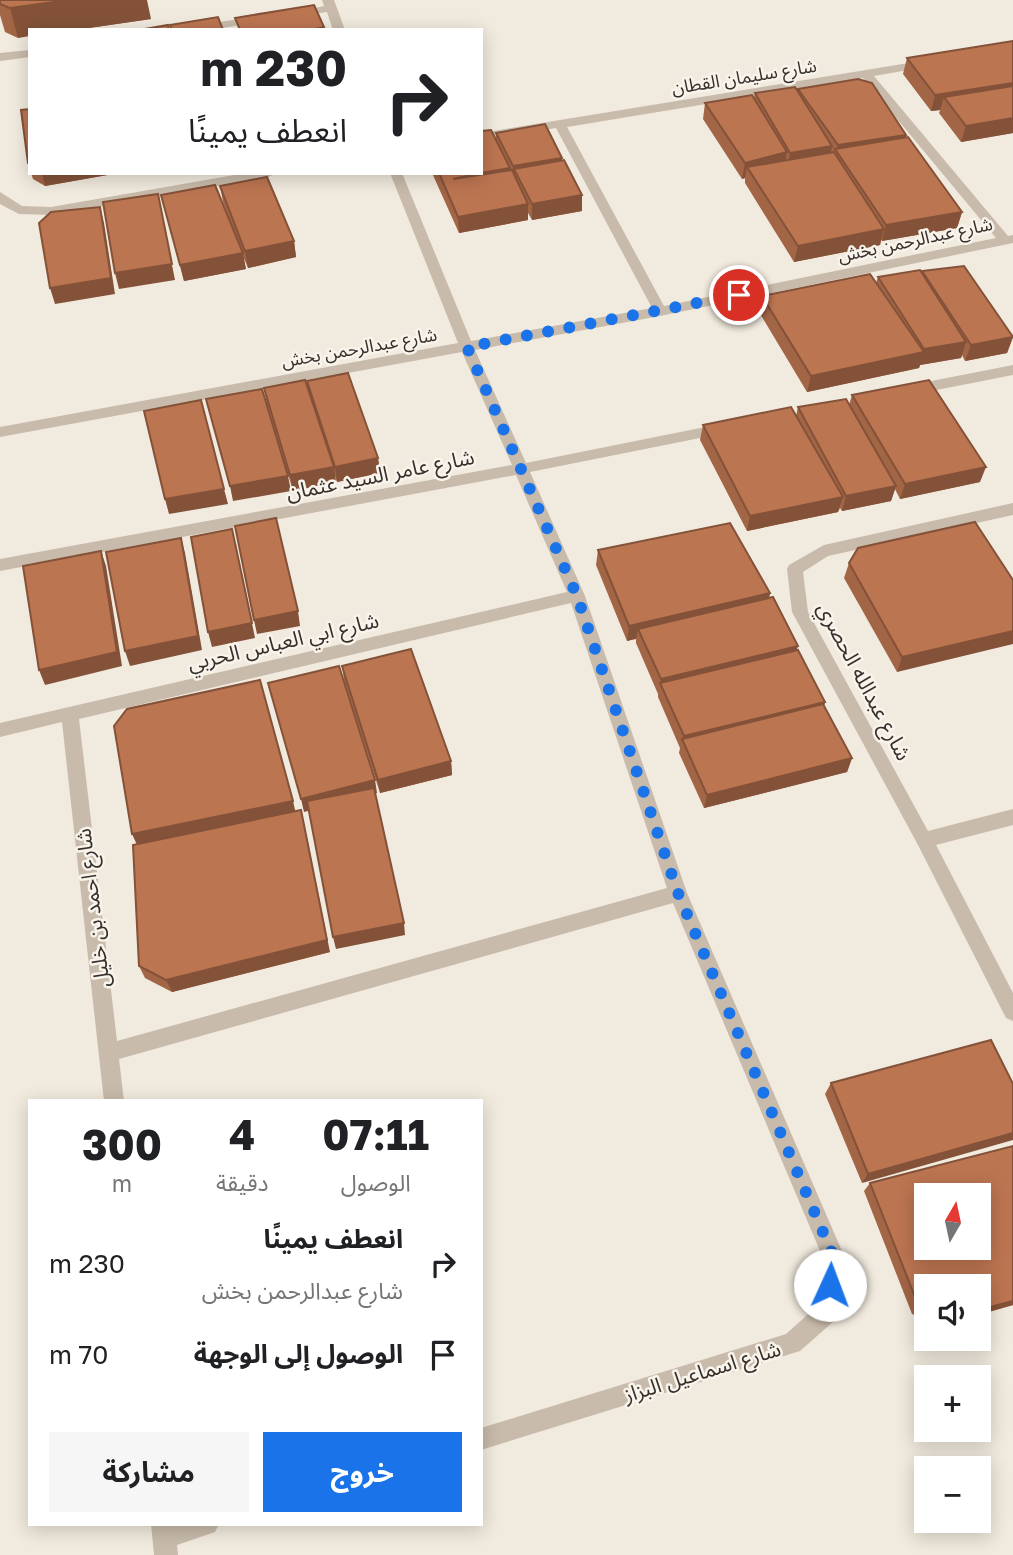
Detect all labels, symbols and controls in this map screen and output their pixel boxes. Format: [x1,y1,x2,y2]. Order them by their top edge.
text: 230 m [200,38,347,97]
street label: شارع سليمان القطان [670,54,819,102]
icon: right [371,56,462,147]
text: انعطف يمينًا [188,111,347,149]
street label: شارع عبدالرحمن بخش [836,212,995,270]
pin [709,265,769,325]
icon: arrive [720,276,758,314]
street label: شارع عبدالرحمن بخش [280,322,439,375]
street label: شارع عامر السيد عثمان [284,443,477,508]
street label: شارع عبدالله الحصري [809,597,918,766]
street label: شارع ابي العباس الحربي [185,606,382,679]
street label: شارع احمد بن خليل [69,827,118,989]
text: 4 [229,1109,255,1159]
text: 07:11 [322,1109,429,1159]
text: 300 [82,1119,162,1169]
text: دقيقة [216,1168,268,1196]
text: الوصول [341,1168,411,1196]
text: m [112,1169,132,1197]
north arrow [914,1183,990,1260]
map controls [914,1183,991,1533]
text: انعطف يمينًا [264,1223,403,1254]
icon: right [424,1245,462,1283]
text: 230 m [49,1248,125,1279]
position arrow [793,1248,867,1322]
button: sound [914,1274,991,1351]
text: شارع عبدالرحمن بخش [202,1276,403,1304]
street label: شارع اسماعيل البزاز [619,1335,785,1410]
icon: arrive [424,1336,462,1374]
text: الوصول إلى الوجهة [194,1338,403,1369]
text: 70 m [49,1339,108,1370]
button: + [914,1365,991,1442]
button: مشاركة [49,1432,249,1512]
button: خروج [263,1432,462,1512]
button: − [914,1456,991,1533]

